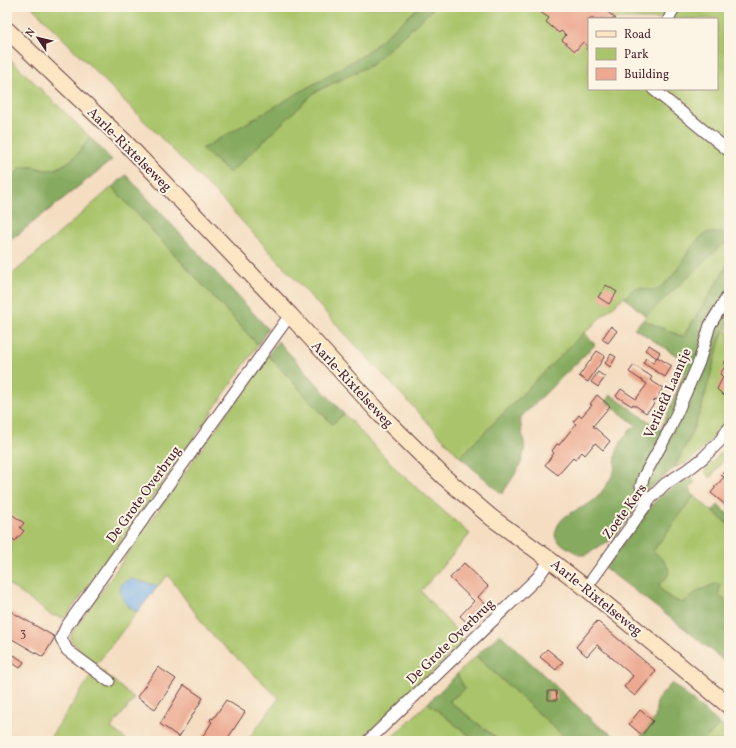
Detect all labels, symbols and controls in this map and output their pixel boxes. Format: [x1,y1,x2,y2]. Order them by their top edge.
north arrow [18,18,58,58]
legend [588,18,718,90]
text: N [23,26,39,41]
text: Road [624,27,651,43]
text: Park [624,47,649,63]
text: Building [624,67,669,83]
street label: Aarle-Rixtelseweg [82,104,175,197]
street label: Aarle-Rixtelseweg [307,337,397,433]
street label: Verliefd Laantje [640,345,697,442]
street label: De Grote Overbrug [102,442,186,547]
street label: Zoete Kers [599,480,652,544]
street label: Aarle-Rixtelseweg [546,555,646,641]
street label: De Grote Overbrug [403,595,499,689]
house number: 3 [20,626,26,642]

